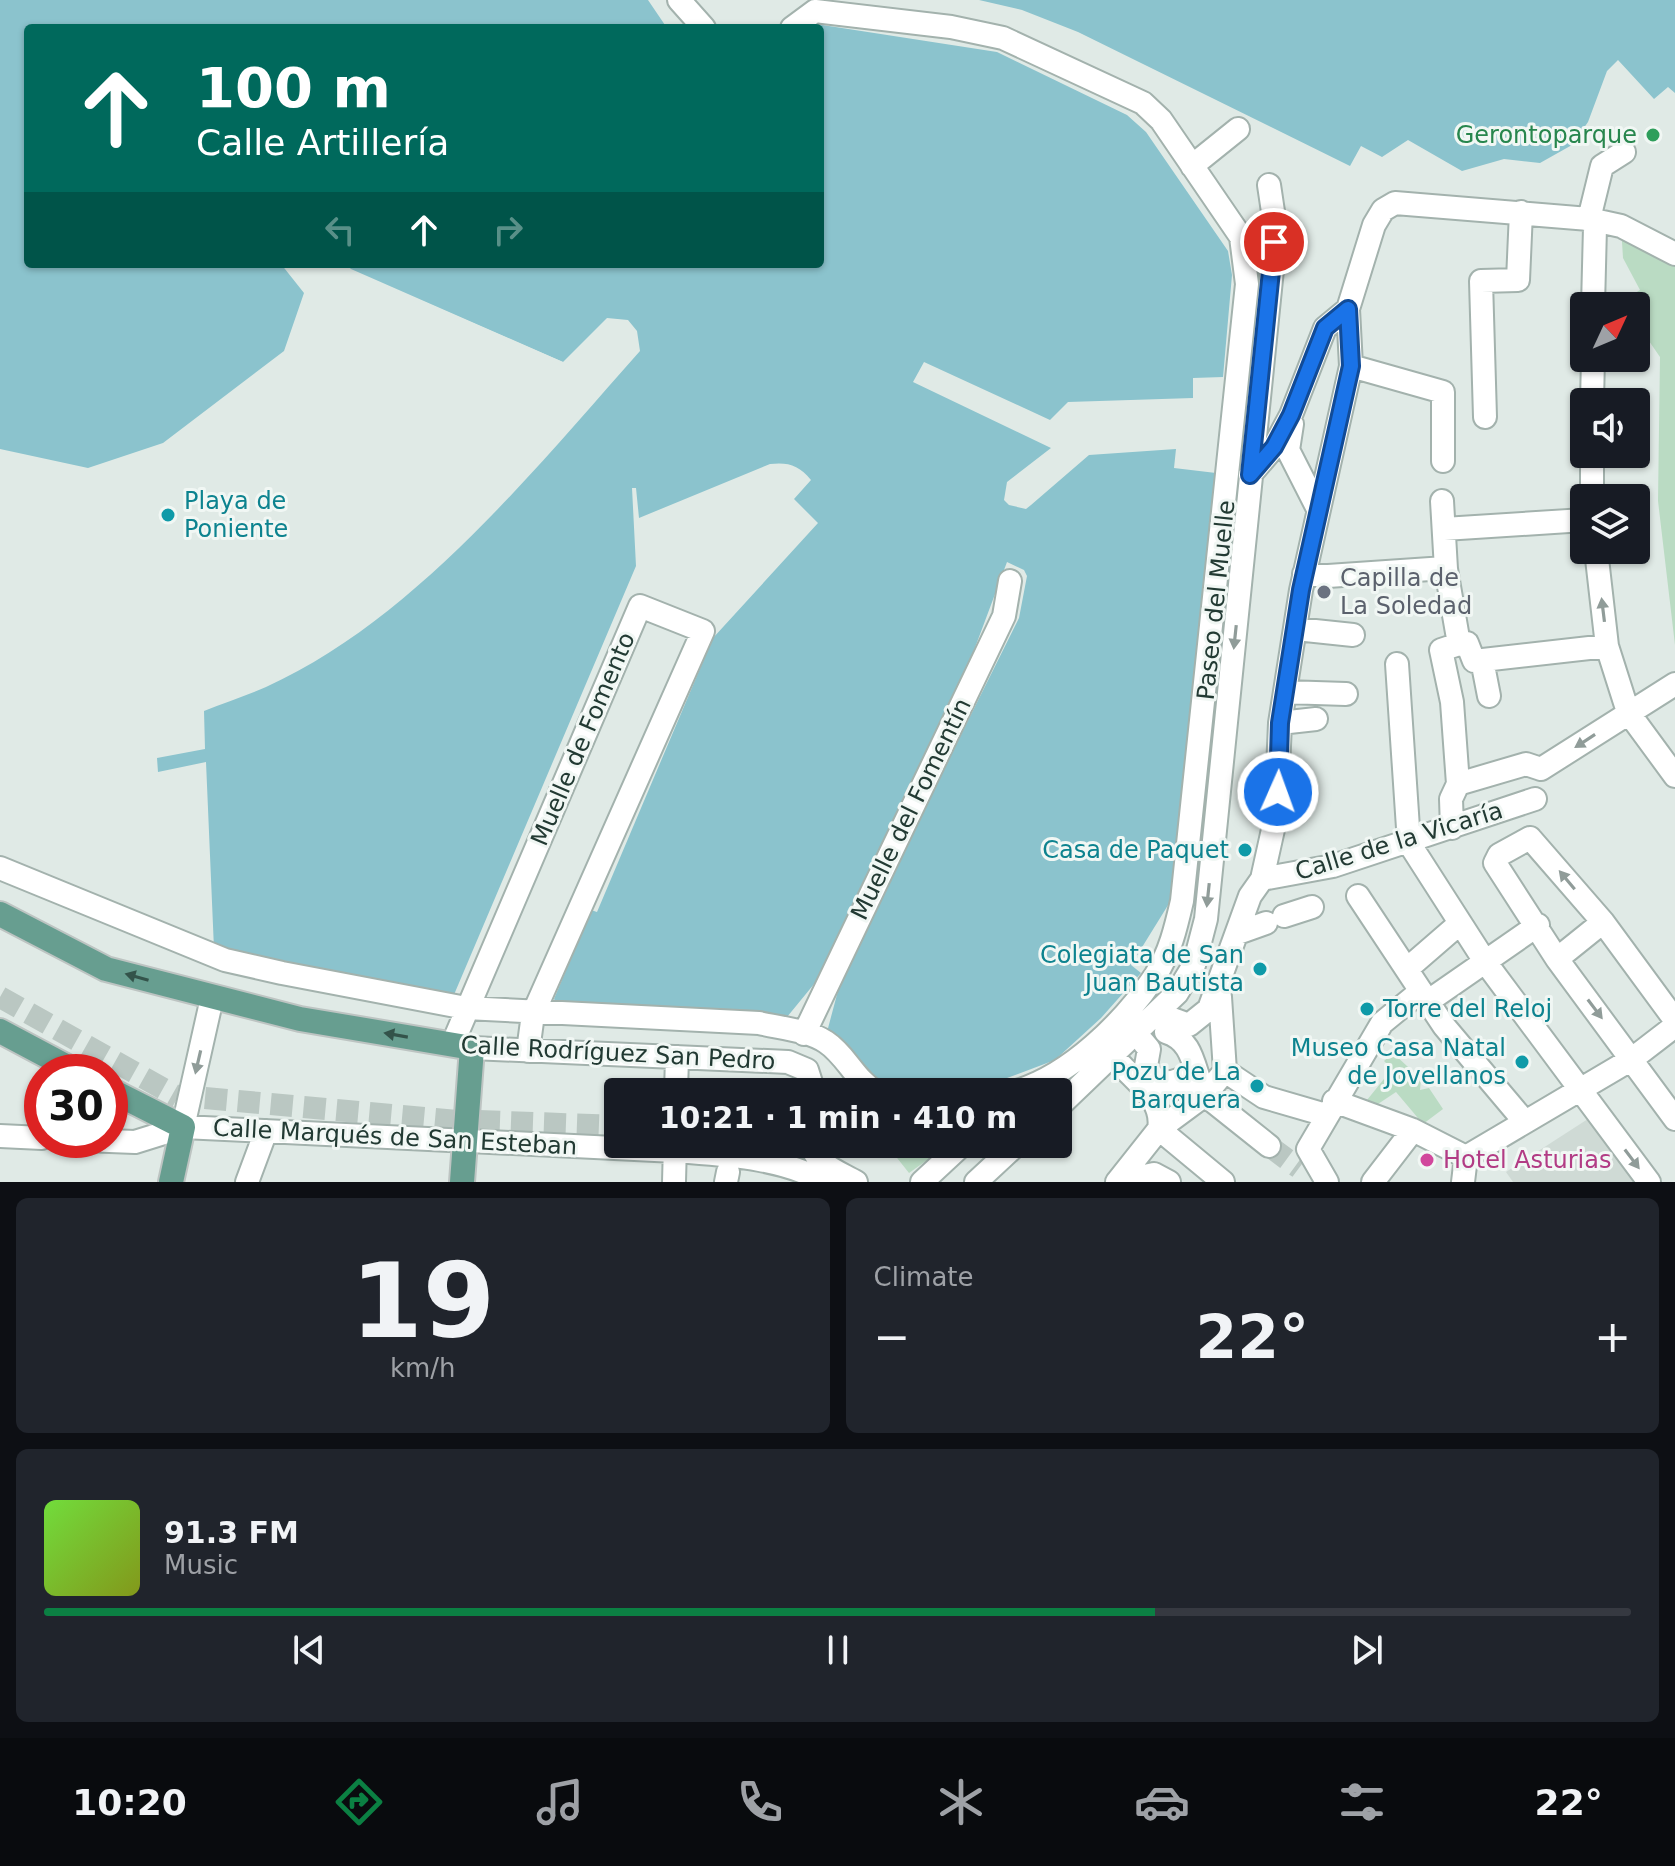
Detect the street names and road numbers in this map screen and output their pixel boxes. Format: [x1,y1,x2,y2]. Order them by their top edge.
street label: Paseo del Muelle [1192,499,1240,701]
street label: Muelle de Fomento [525,628,641,850]
street label: Muelle del Fomentín [845,694,977,924]
street label: Calle de la Vicaría [1292,796,1506,886]
street label: Calle Rodríguez San Pedro [460,1031,776,1075]
street label: Calle Marqués de San Esteban [212,1113,578,1161]

